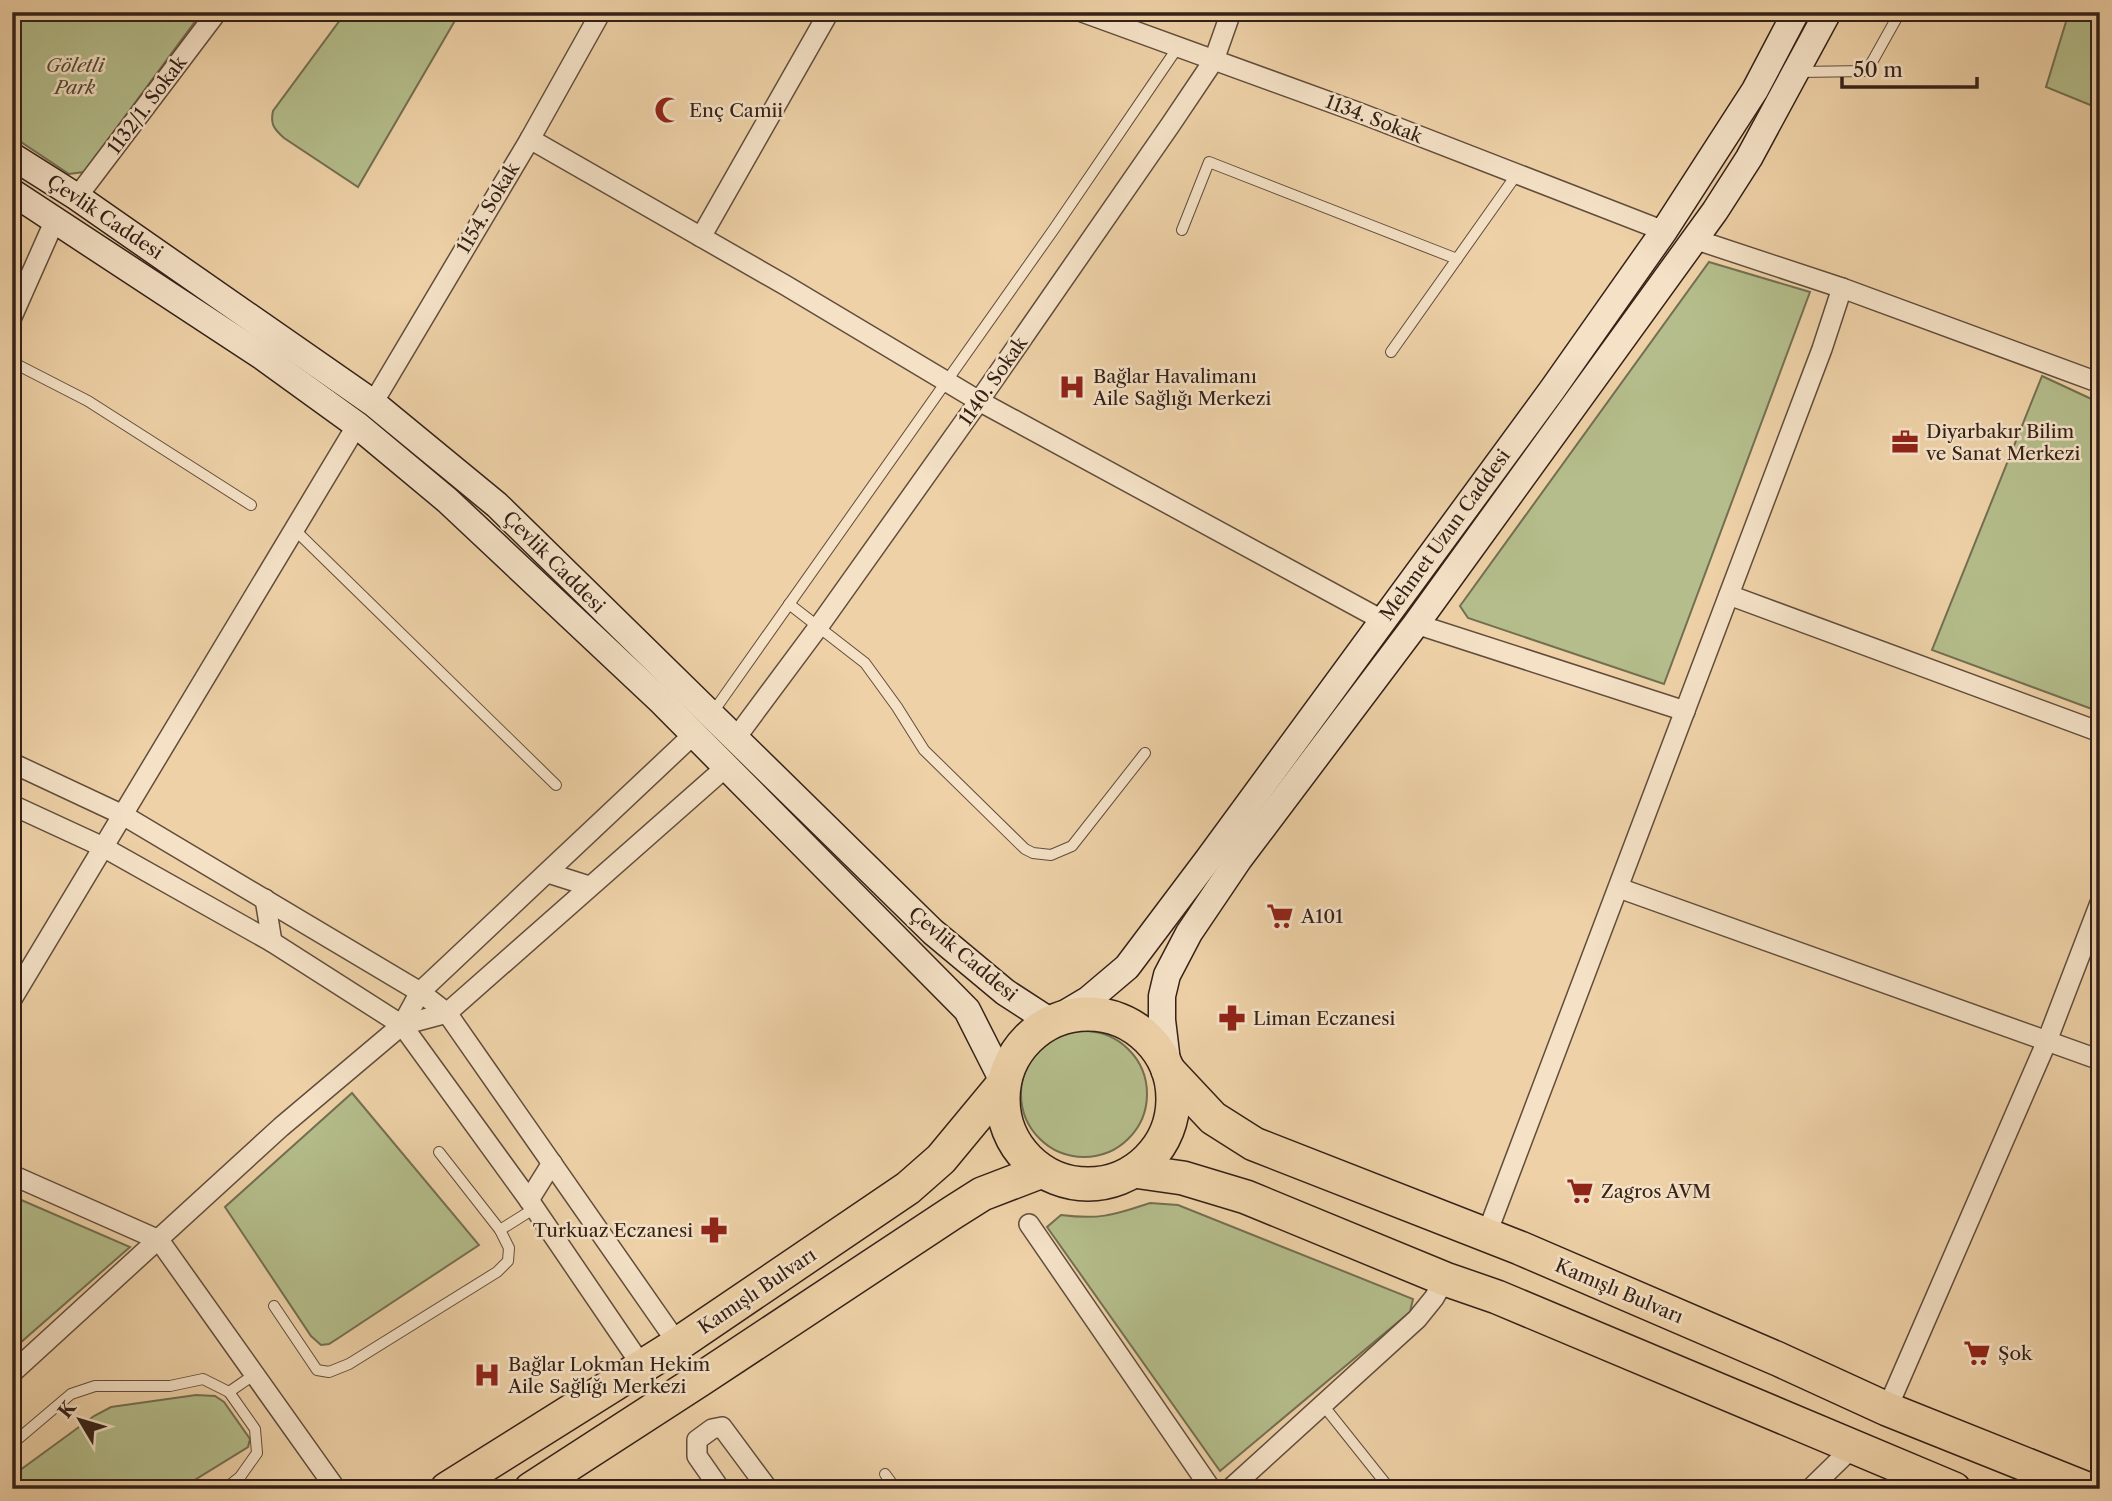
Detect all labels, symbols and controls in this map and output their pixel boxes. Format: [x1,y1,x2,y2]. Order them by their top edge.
scale bar [1842,46,1977,90]
street label: 1132/1. Sokak [103,51,192,159]
park label: Göletli Park [46,54,105,99]
text: 50 m [1853,57,1903,82]
street label: 1134. Sokak [1322,90,1427,148]
mosque icon: Enç Camii [653,95,683,125]
place label: Enç Camii [689,99,783,122]
street label: 1154. Sokak [452,158,525,258]
street label: Çevlik Caddesi [43,170,167,264]
street label: 1140. Sokak [954,331,1033,430]
place label: Bağlar Havalimanı Aile Sağlığı Merkezi [1092,365,1272,410]
hospital icon: Bağlar Havalimanı Aile Sağlığı Merkezi [1057,372,1087,402]
place label: Diyarbakır Bilim ve Sanat Merkezi [1925,420,2081,465]
office icon: Diyarbakır Bilim ve Sanat Merkezi [1890,427,1920,457]
street label: Mehmet Uzun Caddesi [1375,445,1515,625]
street label: Çevlik Caddesi [498,506,610,618]
supermarket icon: A101 [1265,901,1295,931]
street label: Çevlik Caddesi [904,902,1022,1006]
place label: A101 [1300,905,1343,928]
pharmacy icon: Liman Eczanesi [1217,1003,1247,1033]
place label: Liman Eczanesi [1253,1007,1396,1030]
supermarket icon: Zagros AVM [1565,1176,1595,1206]
place label: Zagros AVM [1601,1180,1711,1203]
pharmacy icon: Turkuaz Eczanesi [699,1215,729,1245]
place label: Turkuaz Eczanesi [533,1219,693,1242]
street label: Kamışlı Bulvarı [694,1243,820,1339]
street label: Kamışlı Bulvarı [1551,1254,1687,1328]
supermarket icon: Şok [1962,1338,1992,1368]
place label: Şok [1998,1342,2033,1365]
place label: Bağlar Lokman Hekim Aile Sağlığı Merkezi [507,1353,710,1398]
hospital icon: Bağlar Lokman Hekim Aile Sağlığı Merkezi [472,1360,502,1390]
north arrow [46,1386,116,1456]
text: K [53,1396,81,1423]

